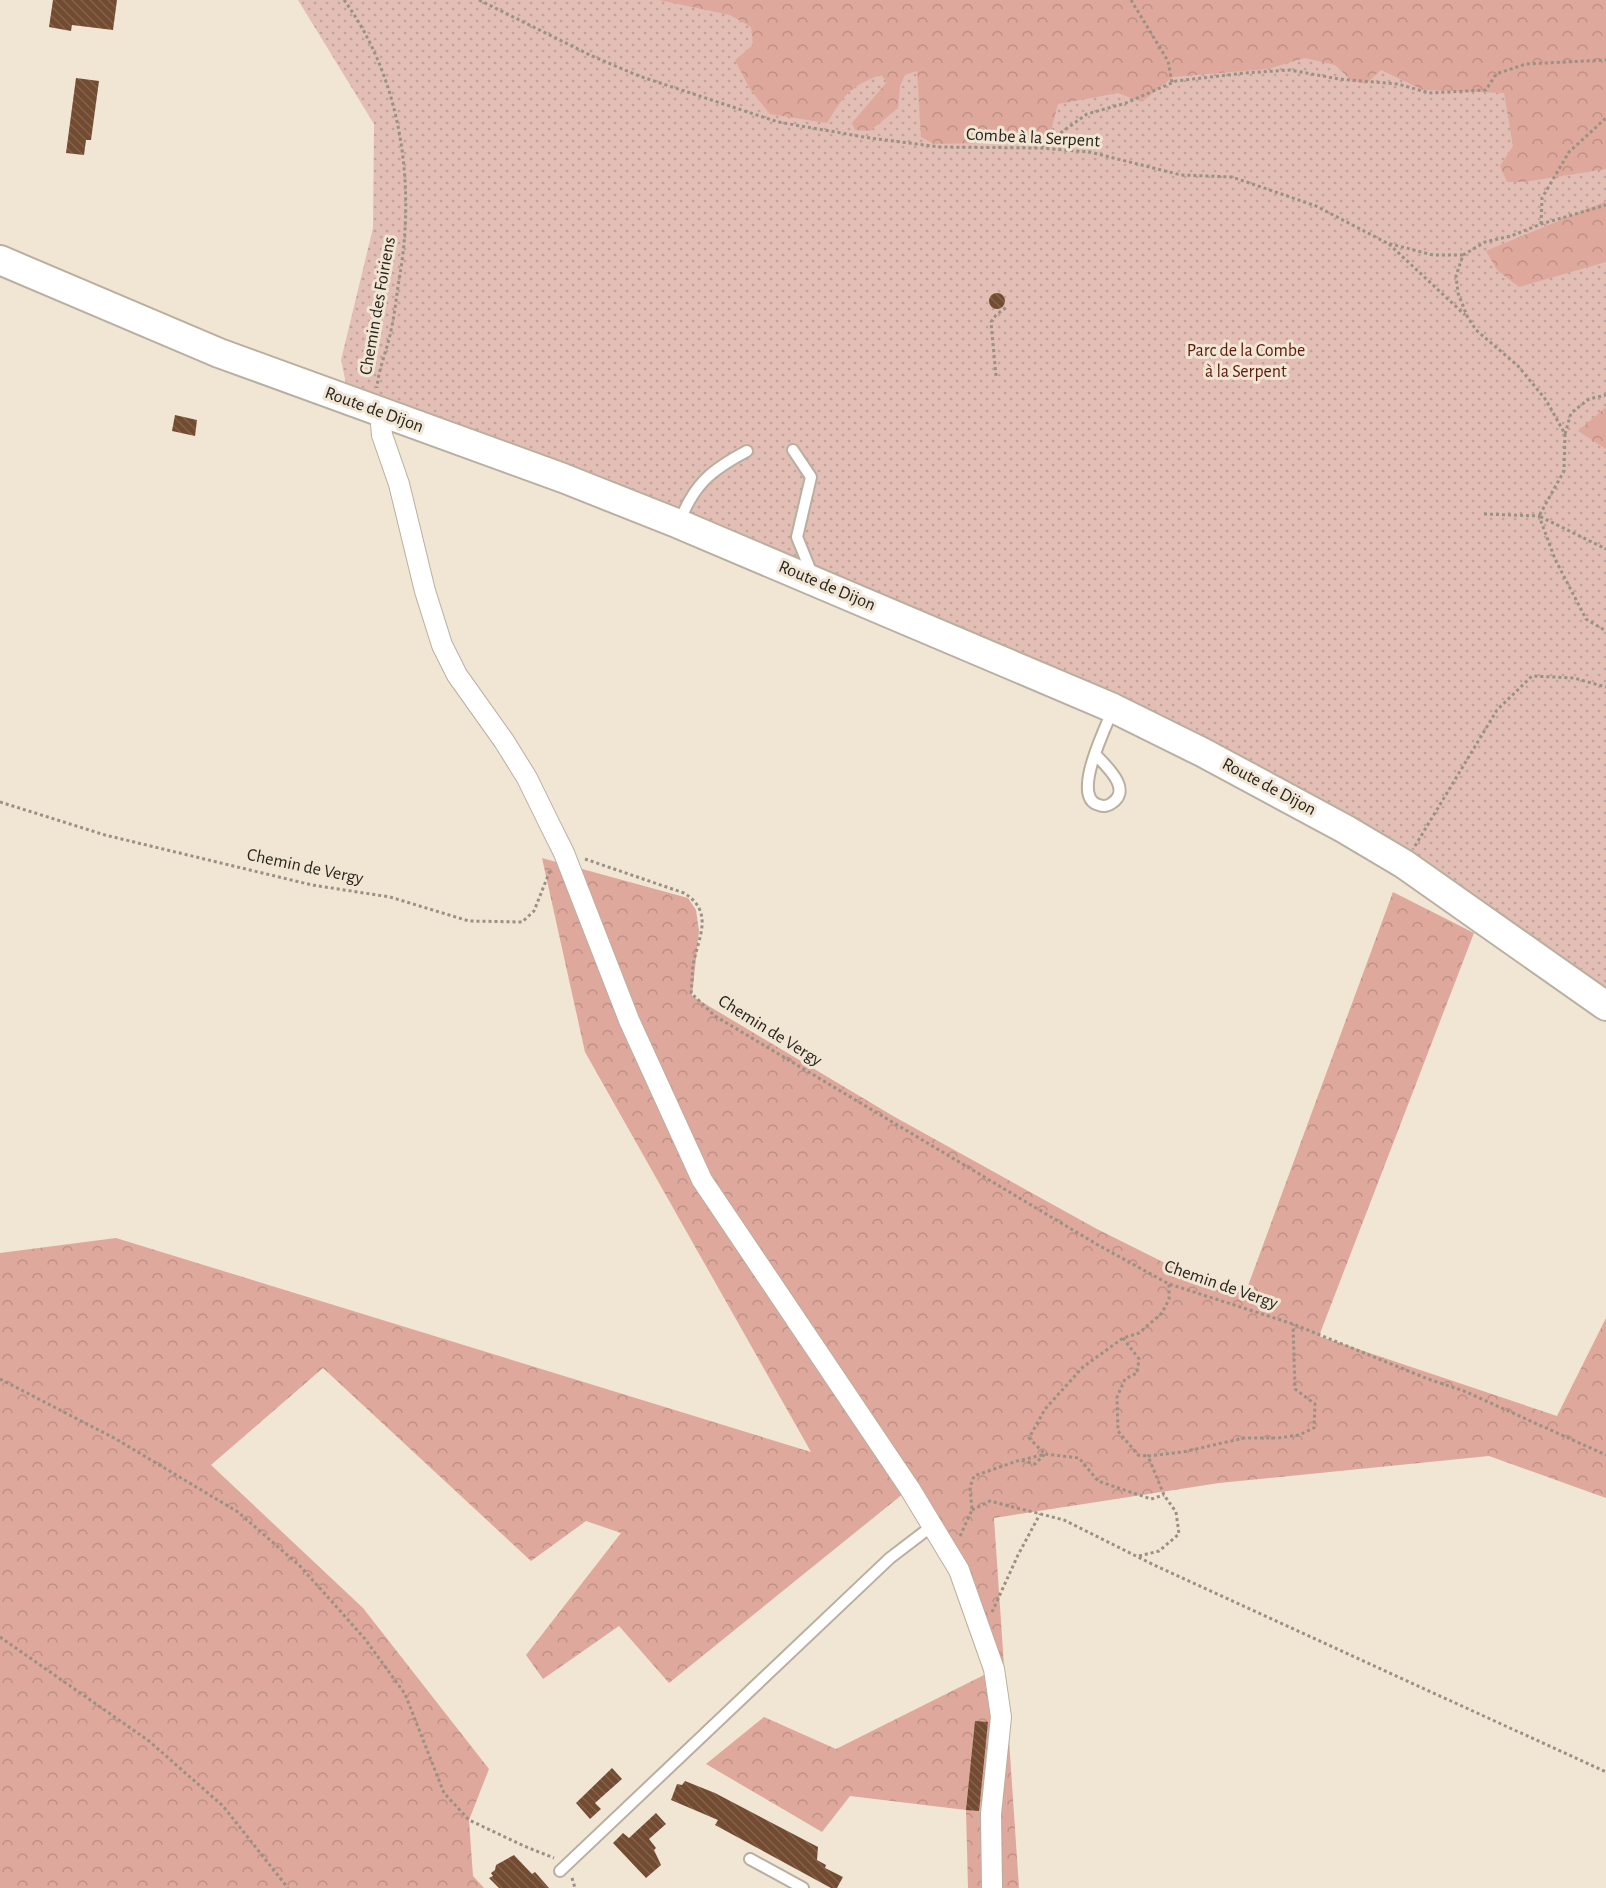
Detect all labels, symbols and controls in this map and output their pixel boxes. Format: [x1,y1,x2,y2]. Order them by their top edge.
street label: Combe à la Serpent [965,125,1101,151]
street label: Chemin des Foiriens [357,235,399,377]
park label: Parc de la Combe à la Serpent [1187,342,1305,381]
street label: Route de Dijon [322,384,426,436]
street label: Route de Dijon [776,558,878,614]
street label: Route de Dijon [1219,755,1319,819]
street label: Chemin de Vergy [245,846,365,888]
street label: Chemin de Vergy [715,992,825,1070]
street label: Chemin de Vergy [1162,1257,1280,1313]

